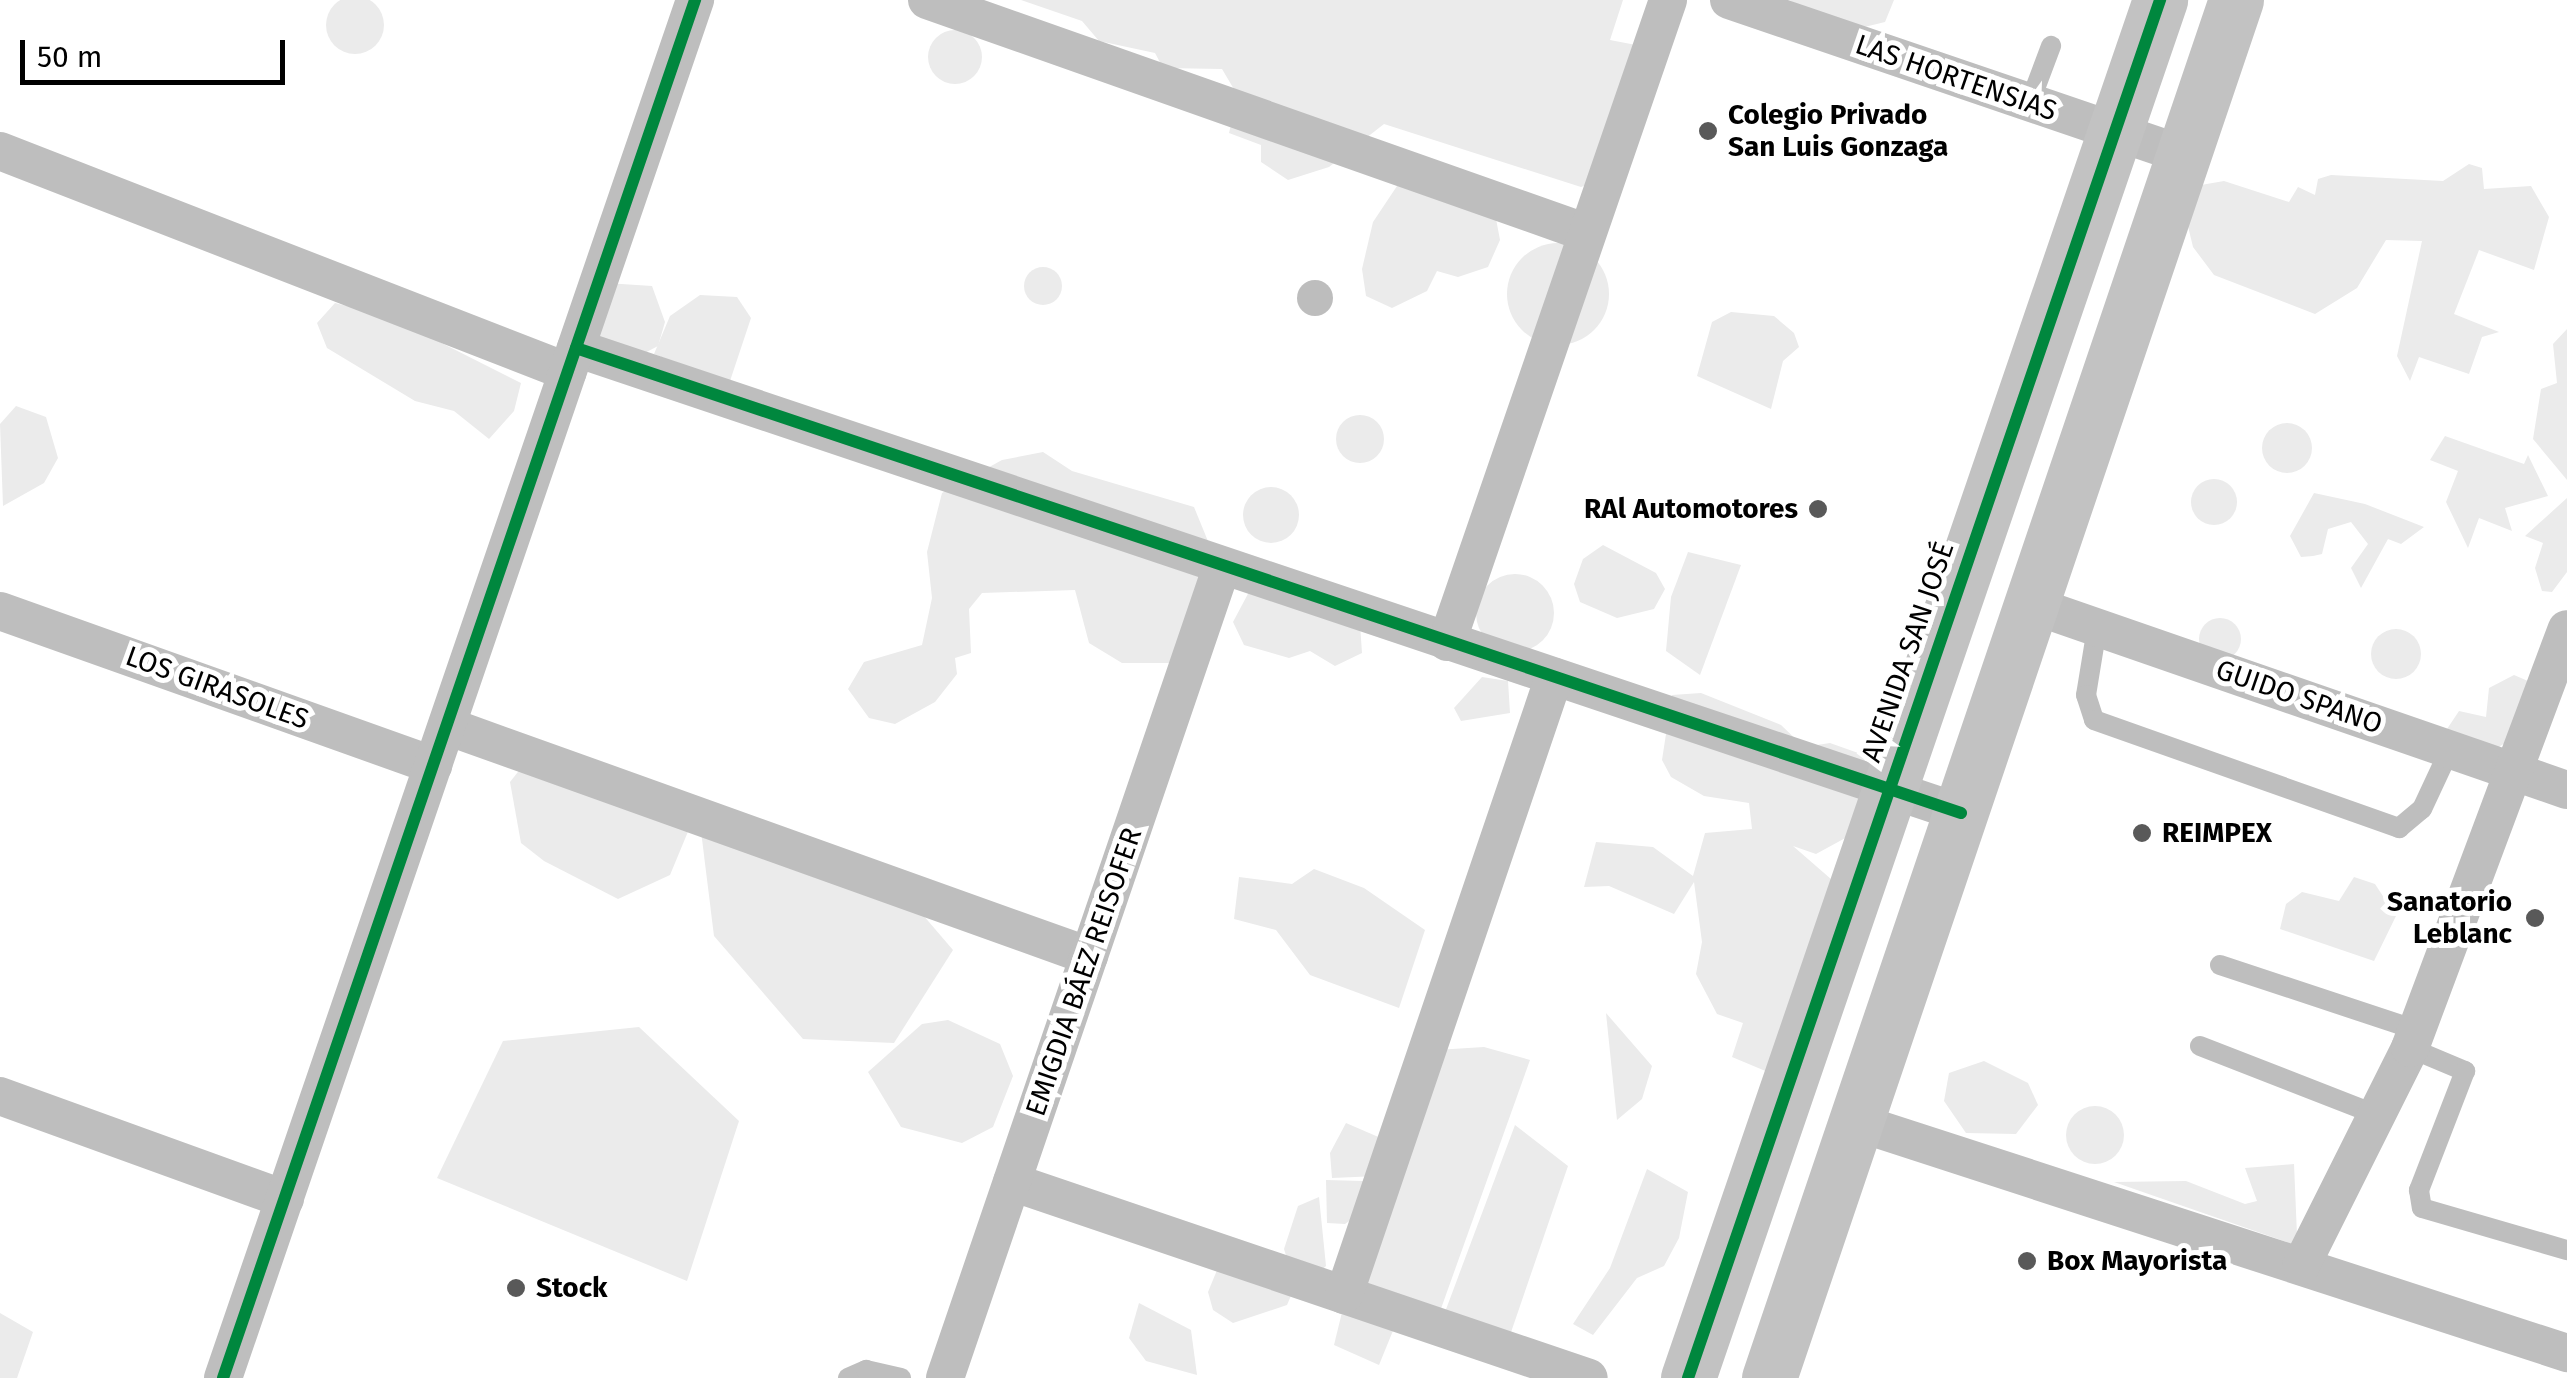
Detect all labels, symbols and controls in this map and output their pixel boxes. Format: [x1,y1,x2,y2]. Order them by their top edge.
scale bar [25,20,290,82]
street label: LAS HORTENSIAS [1851,28,2061,128]
text: 50 m [37,39,102,75]
place label: Colegio Privado San Luis Gonzaga [1728,98,1948,164]
marker: Colegio Privado San Luis Gonzaga [1697,120,1719,142]
place label: RAl Automotores [1584,492,1798,526]
marker: RAl Automotores [1807,498,1829,520]
street label: AVENIDA SAN JOSÉ [1855,537,1961,767]
street label: LOS GIRASOLES [121,639,313,737]
street label: GUIDO SPANO [2211,653,2387,741]
place label: REIMPEX [2162,816,2272,850]
marker: REIMPEX [2131,822,2153,844]
street label: EMIGDIA BÁEZ REISOFER [1019,823,1149,1121]
place label: Sanatorio Leblanc [2387,885,2512,951]
marker: Sanatorio Leblanc [2522,905,2548,931]
place label: Box Mayorista [2047,1244,2227,1278]
marker: Box Mayorista [2016,1250,2038,1272]
place label: Stock [536,1271,608,1305]
marker: Stock [505,1277,527,1299]

